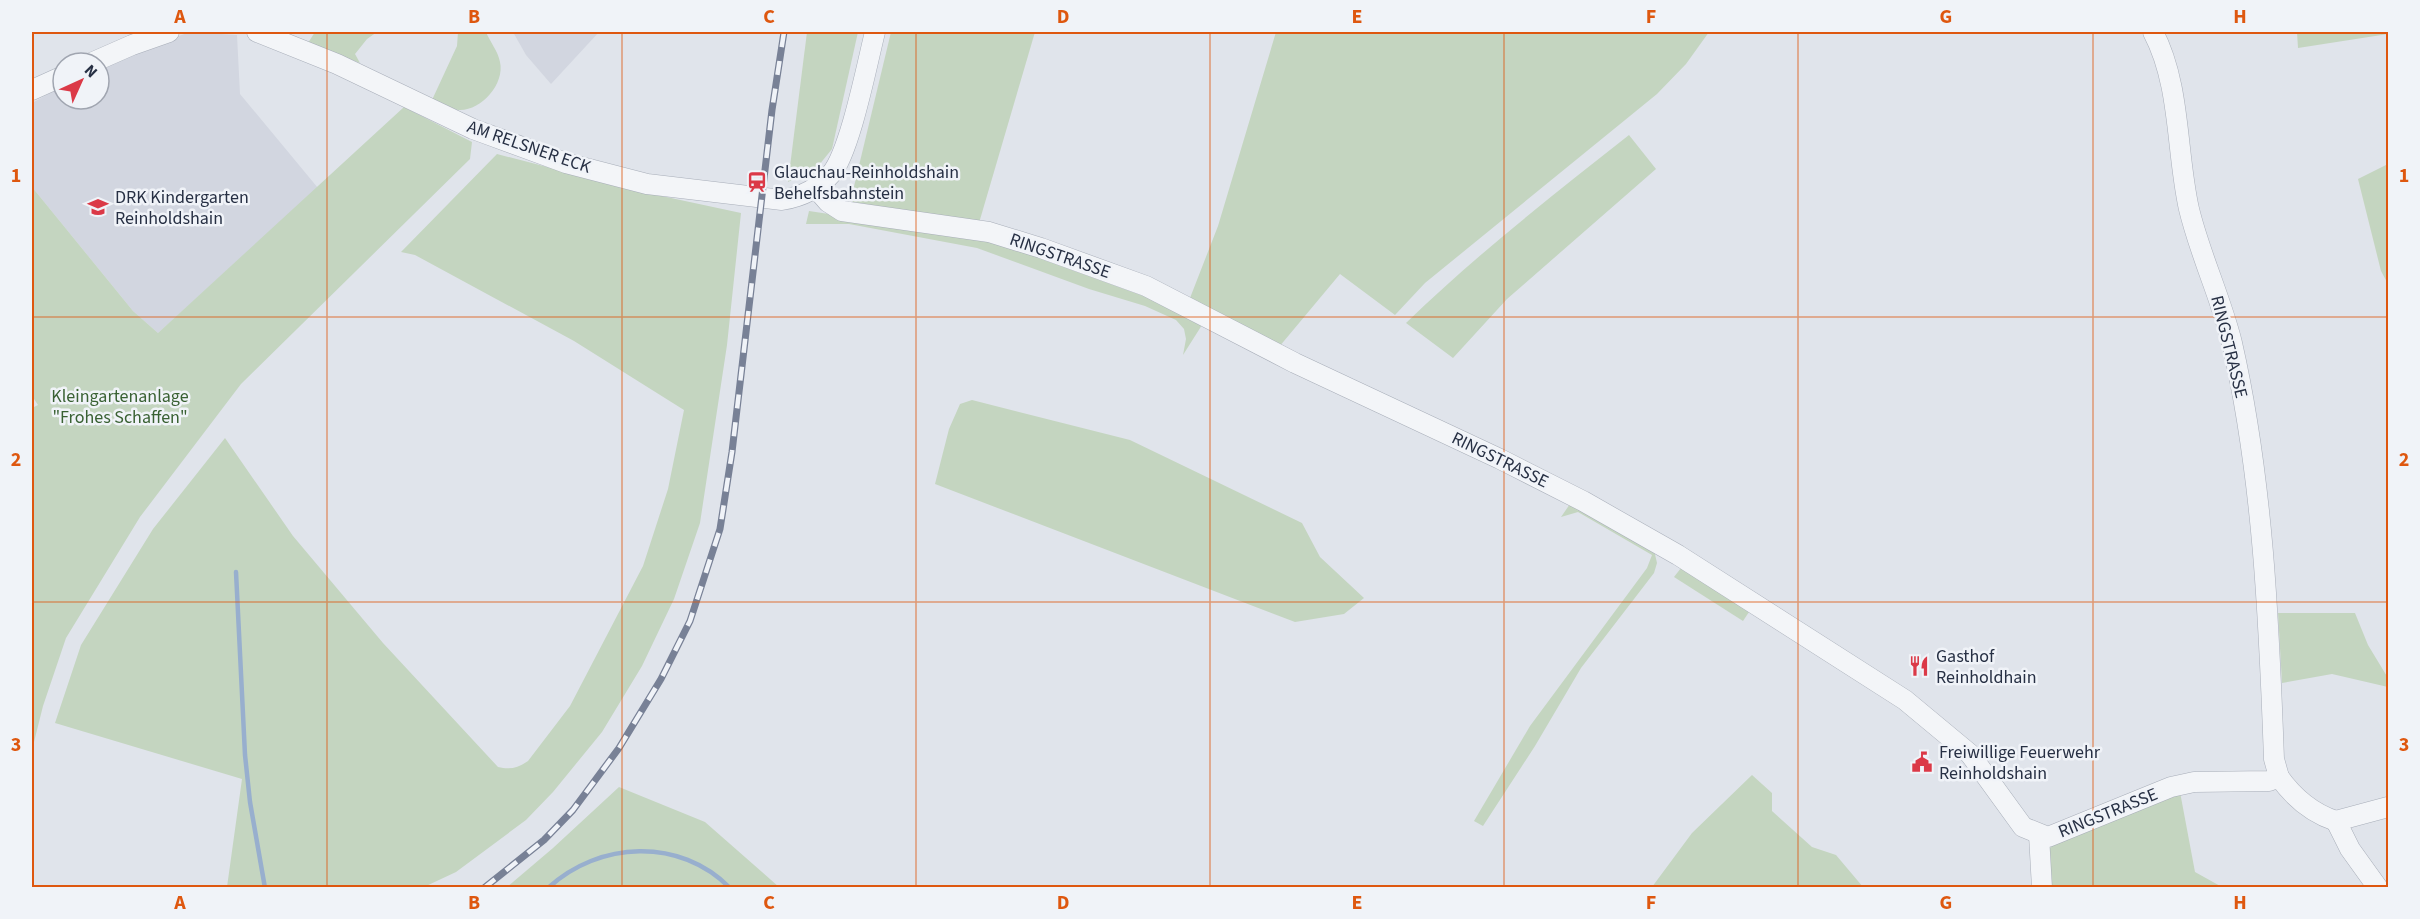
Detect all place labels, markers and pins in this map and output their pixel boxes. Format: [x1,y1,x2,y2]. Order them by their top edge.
place label: Glauchau-Reinholdshain Behelfsbahnstein [774,160,959,206]
station icon: Glauchau-Reinholdshain Behelfsbahnstein [745,170,769,194]
place label: DRK Kindergarten Reinholdshain [115,185,249,231]
school or university icon: DRK Kindergarten Reinholdshain [86,195,110,219]
place label: Gasthof Reinholdhain [1936,644,2037,690]
restaurant icon: Gasthof Reinholdhain [1907,654,1931,678]
place label: Freiwillige Feuerwehr Reinholdshain [1939,740,2101,786]
public building icon: Freiwillige Feuerwehr Reinholdshain [1910,750,1934,774]

